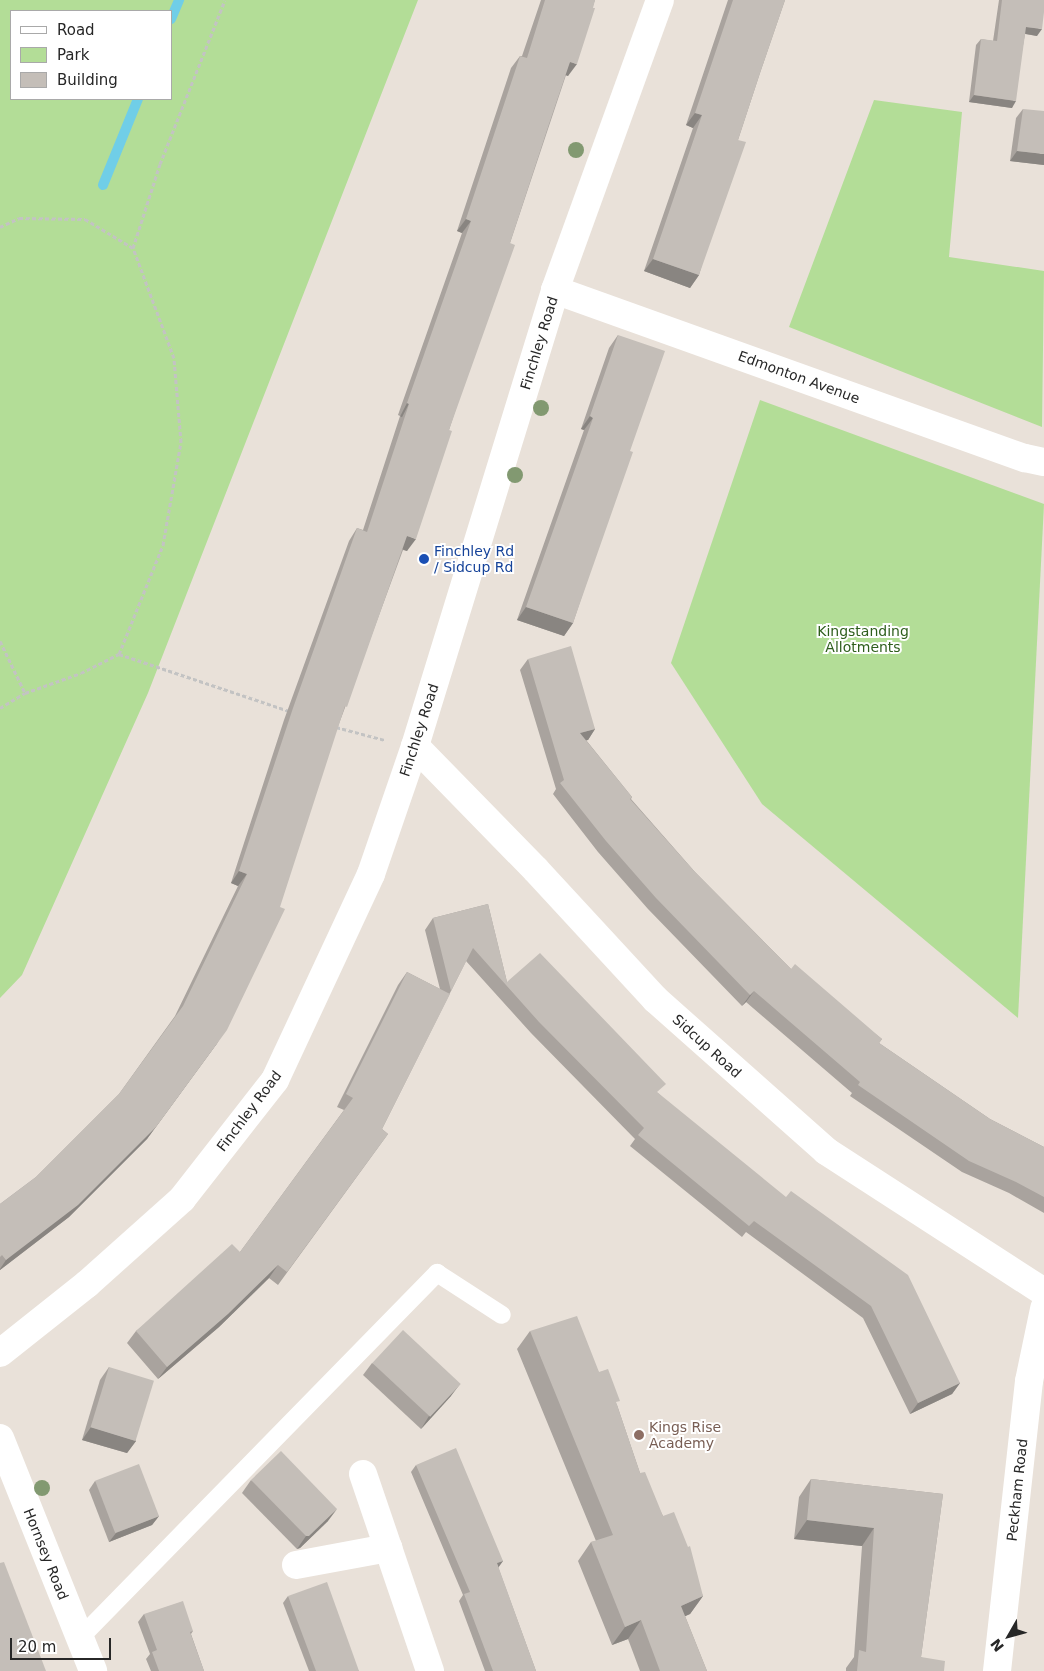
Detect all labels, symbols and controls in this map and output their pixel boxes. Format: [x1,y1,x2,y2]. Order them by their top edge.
legend [10,10,172,100]
text: Road [57,21,95,39]
text: Park [57,46,89,64]
text: Building [57,71,118,89]
street label: Finchley Road [517,294,561,392]
street label: Edmonton Avenue [736,347,862,407]
place label: Finchley Rd / Sidcup Rd [434,543,514,576]
marker: Finchley Rd / Sidcup Rd [418,553,430,565]
park label: Kingstanding Allotments [817,623,909,656]
street label: Finchley Road [396,681,442,779]
street label: Sidcup Road [669,1011,745,1081]
street label: Finchley Road [213,1067,285,1155]
place label: Kings Rise Academy [649,1419,721,1451]
marker: Kings Rise Academy [633,1429,645,1441]
street label: Peckham Road [1003,1438,1031,1542]
street label: Hornsey Road [20,1506,72,1602]
north arrow [984,1611,1034,1661]
scale bar [12,1628,114,1660]
text: N [987,1636,1007,1655]
text: 20 m [18,1638,56,1656]

